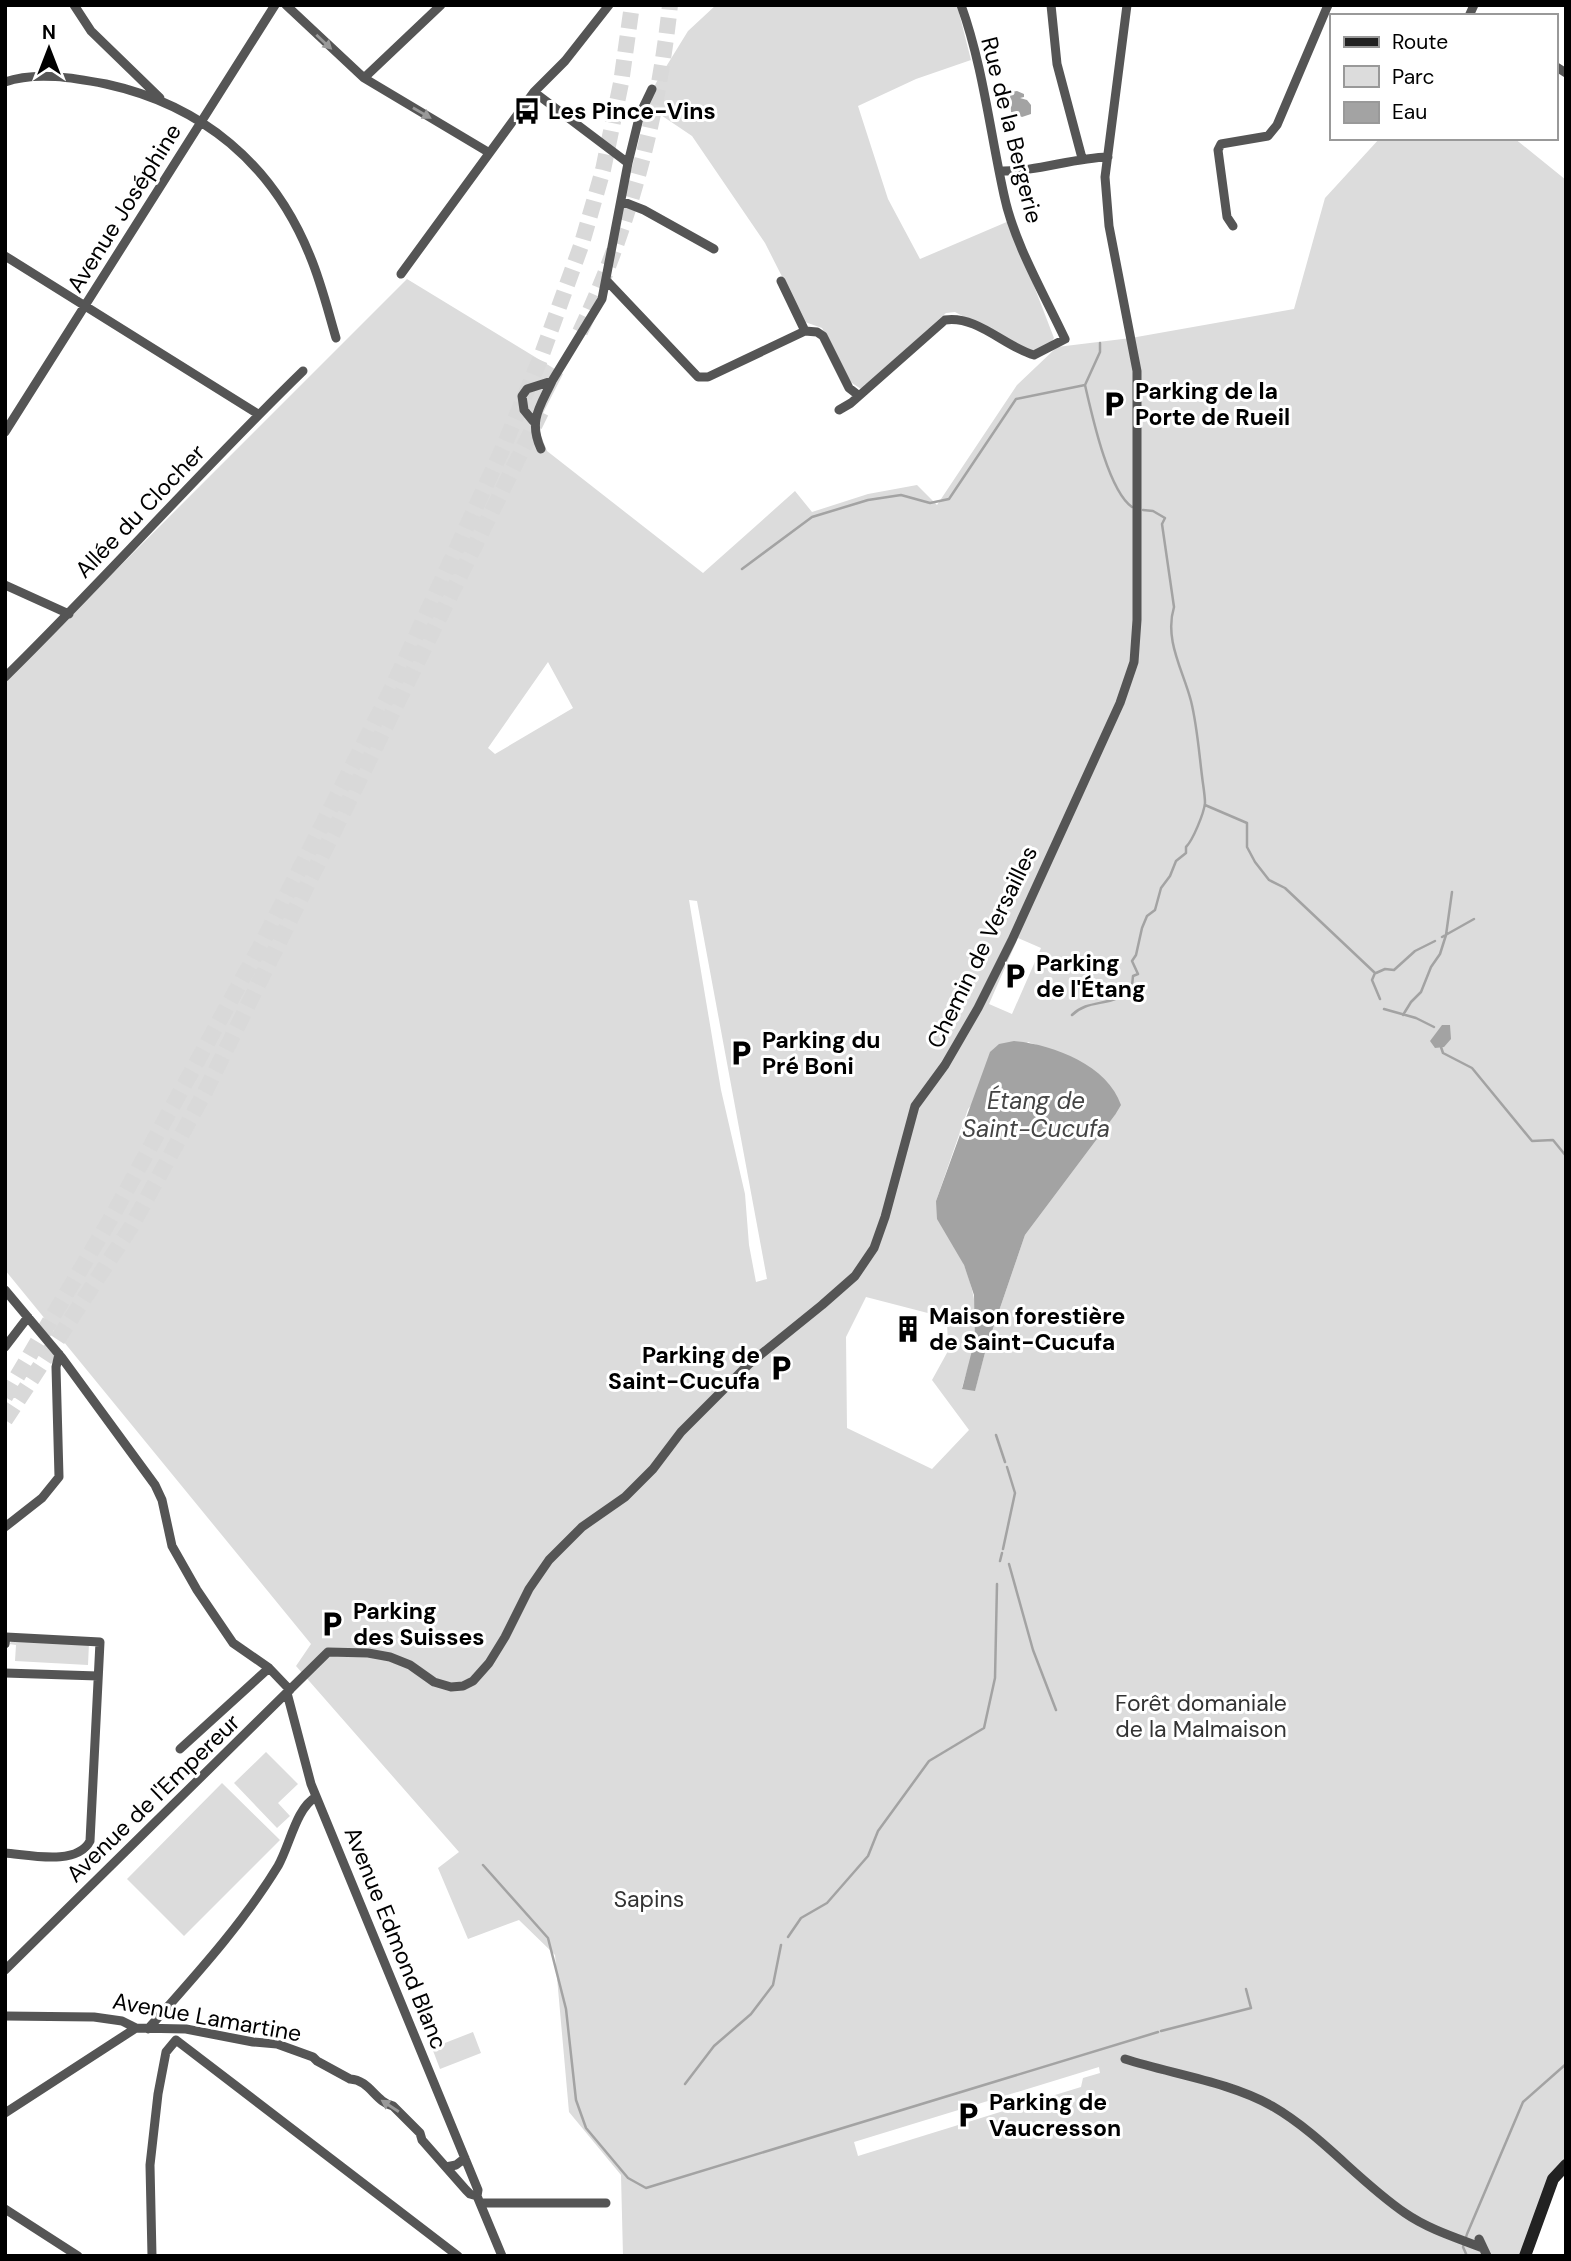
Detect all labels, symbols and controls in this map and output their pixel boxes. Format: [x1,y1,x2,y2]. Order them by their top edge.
north arrow [14,14,84,84]
legend [1330,14,1557,140]
text: N [42,20,56,45]
text: Route [1392,28,1448,56]
one-way arrow [315,34,332,50]
street label: Rue de la Bergerie [974,34,1050,226]
text: Parc [1392,63,1435,91]
bus stop icon: Les Pince-Vins [512,96,542,126]
place label: Les Pince-Vins [548,96,716,126]
text: Eau [1392,98,1427,126]
one-way arrow [413,107,432,119]
street label: Avenue Joséphine [60,118,188,298]
place label: Parking de la Porte de Rueil [1135,376,1290,432]
parking icon: Parking de la Porte de Rueil [1099,389,1129,419]
street label: Allée du Clocher [69,438,211,584]
street label: Chemin de Versailles [920,841,1044,1053]
place label: Parking de l'Étang [1036,948,1146,1004]
parking icon: Parking de l'Étang [1000,961,1030,991]
place label: Parking du Pré Boni [762,1025,880,1081]
parking icon: Parking du Pré Boni [726,1038,756,1068]
water label: Étang de Saint-Cucufa [962,1084,1110,1144]
place label: Maison forestière de Saint-Cucufa [929,1301,1125,1357]
building icon: Maison forestière de Saint-Cucufa [893,1314,923,1344]
place label: Parking de Saint-Cucufa [608,1340,760,1396]
parking icon: Parking de Saint-Cucufa [766,1353,796,1383]
place label: Parking des Suisses [353,1596,484,1652]
parking icon: Parking des Suisses [317,1609,347,1639]
park label: Forêt domaniale de la Malmaison [1115,1688,1287,1744]
street label: Avenue de l'Empereur [60,1707,246,1889]
street label: Avenue Edmond Blanc [338,1822,454,2054]
park label: Sapins [614,1884,684,1914]
street label: Avenue Lamartine [110,1986,304,2048]
place label: Parking de Vaucresson [989,2087,1121,2143]
one-way arrow [380,2099,400,2112]
parking icon: Parking de Vaucresson [953,2100,983,2130]

